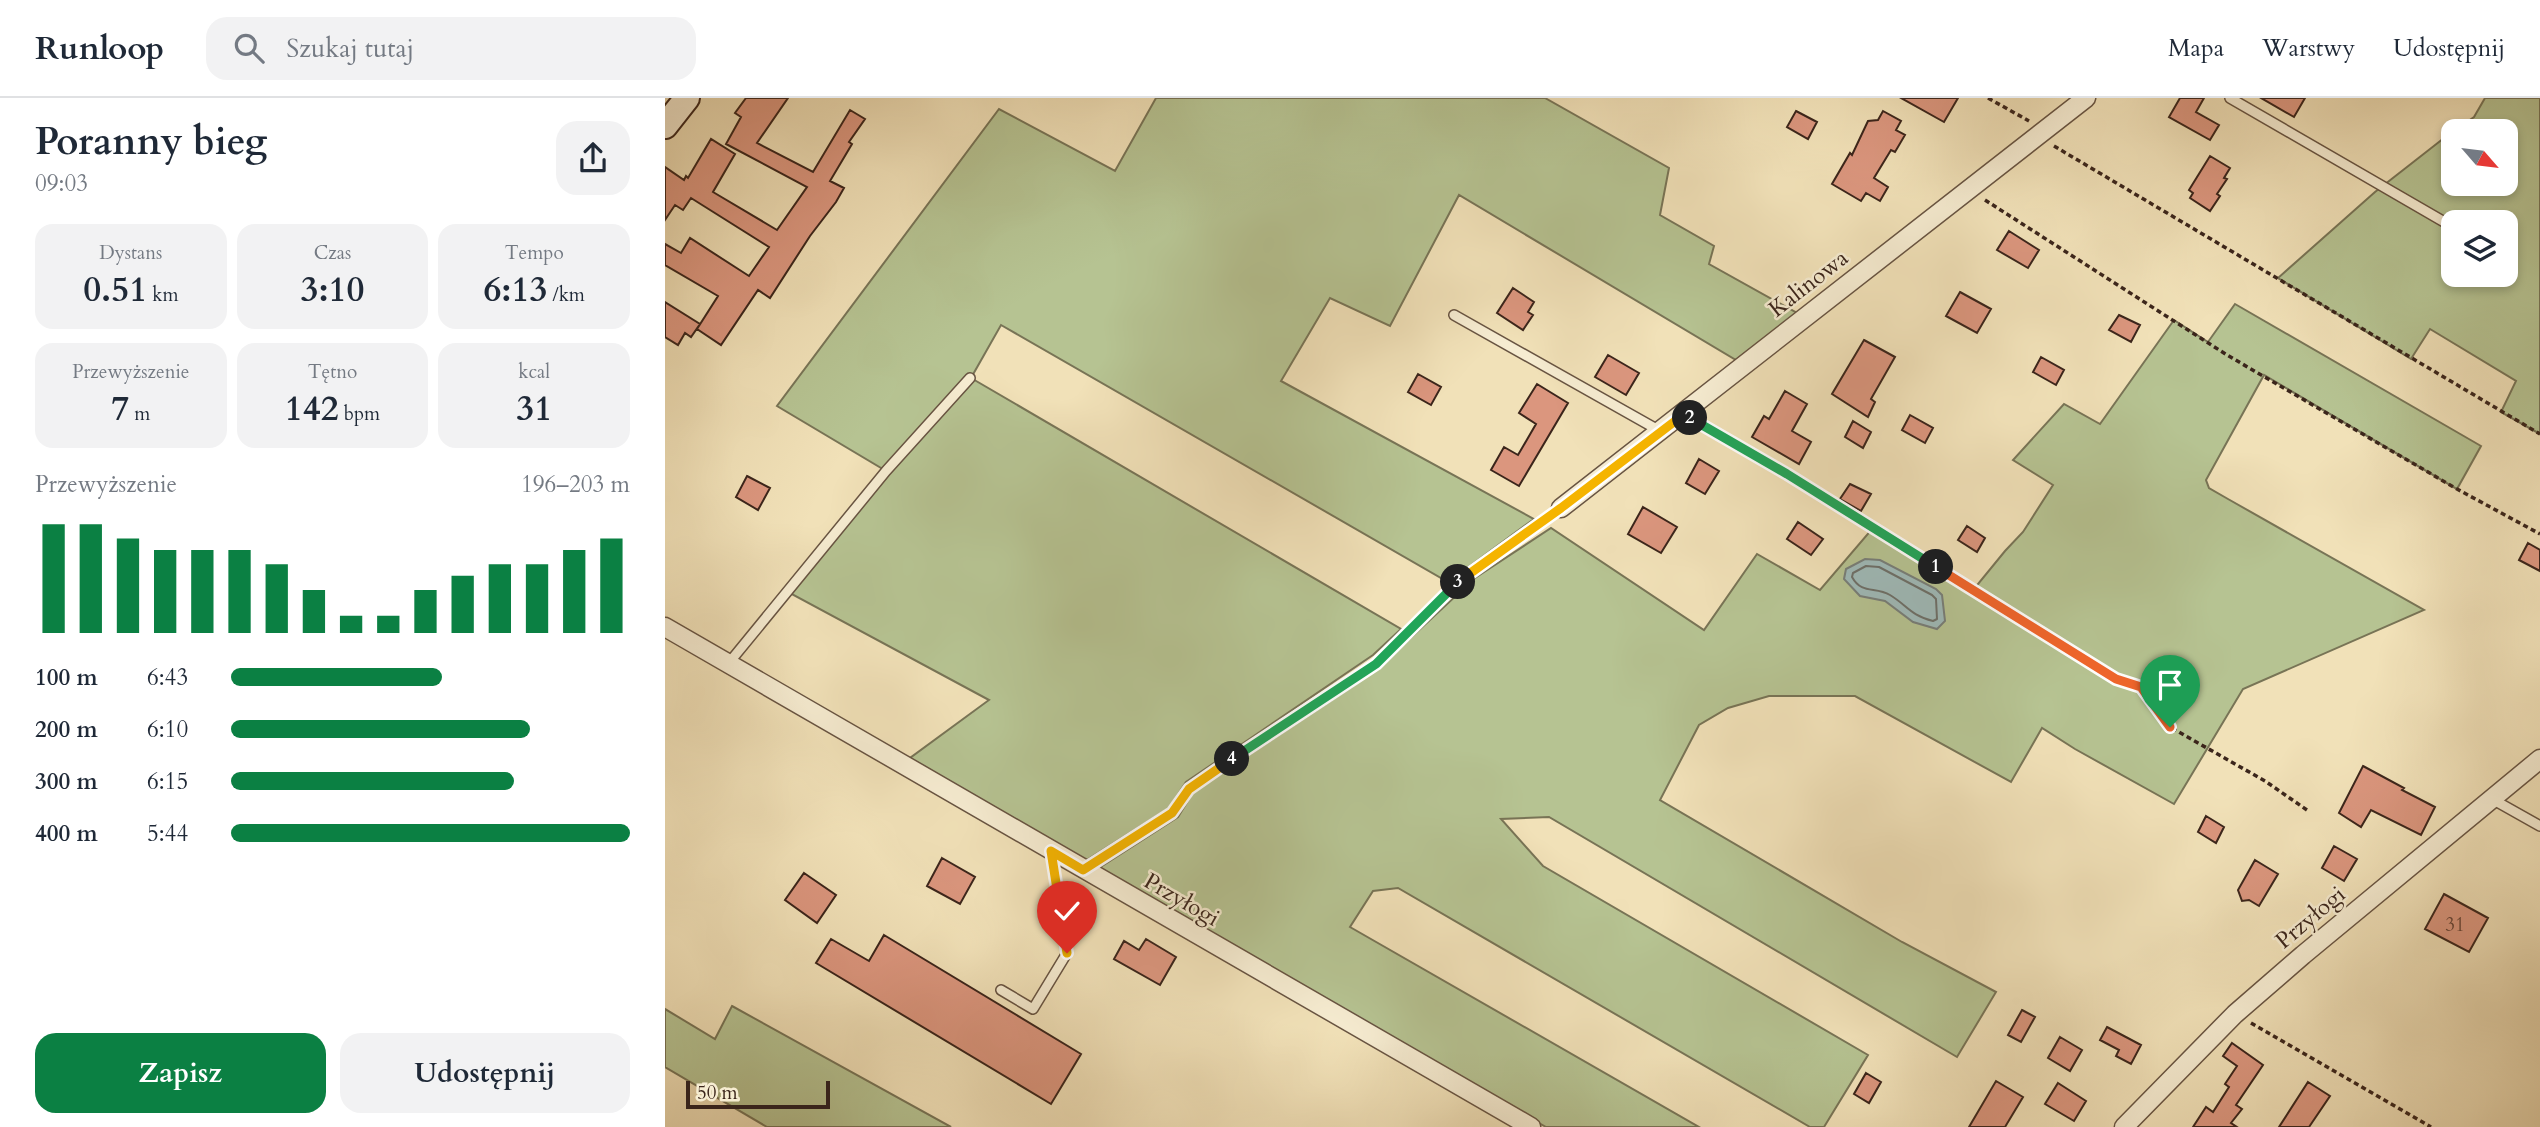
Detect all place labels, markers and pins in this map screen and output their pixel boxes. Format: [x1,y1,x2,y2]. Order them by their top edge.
pin: 2 [1672,400,1707,436]
pin: 1 [1919,550,1953,584]
pin: 3 [1441,564,1475,600]
pin [2140,655,2200,727]
pin: 4 [1215,742,1249,776]
pin [1037,881,1097,953]

